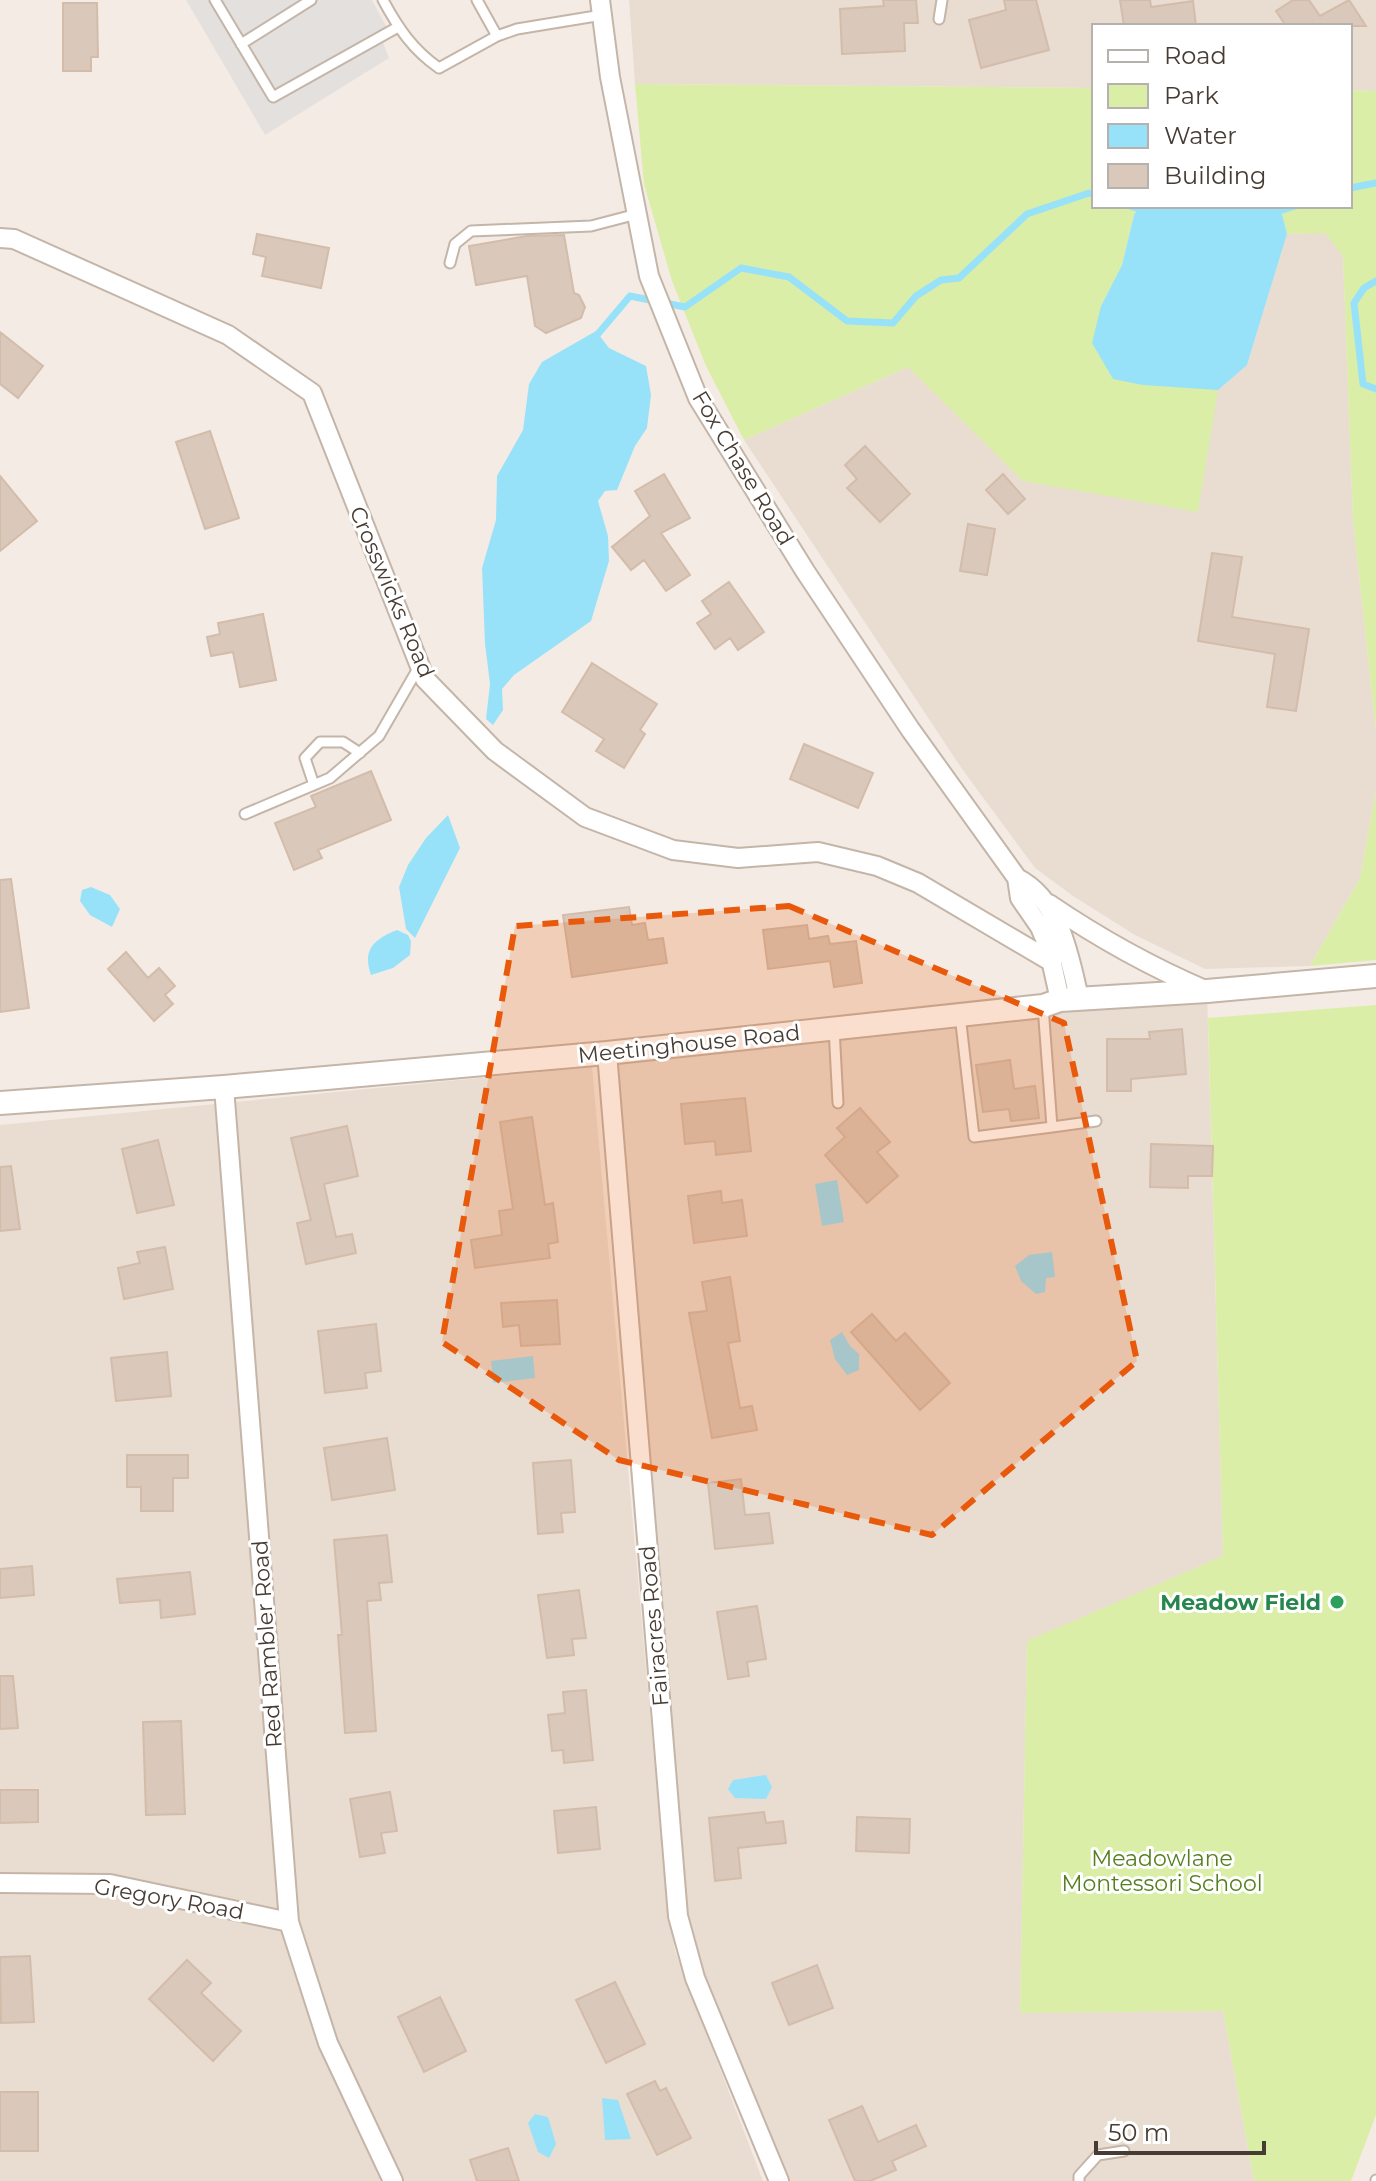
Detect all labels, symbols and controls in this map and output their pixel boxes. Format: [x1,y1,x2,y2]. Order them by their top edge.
legend [1092,24,1352,208]
text: Road [1164,41,1227,70]
text: Park [1164,81,1219,110]
text: Water [1164,121,1237,150]
text: Building [1164,161,1267,190]
street label: Fox Chase Road [686,386,800,550]
street label: Crosswicks Road [344,502,440,682]
street label: Meetinghouse Road [577,1019,801,1069]
street label: Red Rambler Road [246,1539,288,1749]
street label: Fairacres Road [634,1544,674,1708]
place label: Meadow Field [1160,1589,1321,1616]
marker: Meadow Field [1328,1593,1346,1611]
park label: Meadowlane Montessori School [1061,1845,1263,1897]
street label: Gregory Road [92,1873,246,1925]
scale bar [1096,2105,1264,2155]
text: 50 m [1108,2118,1169,2147]

